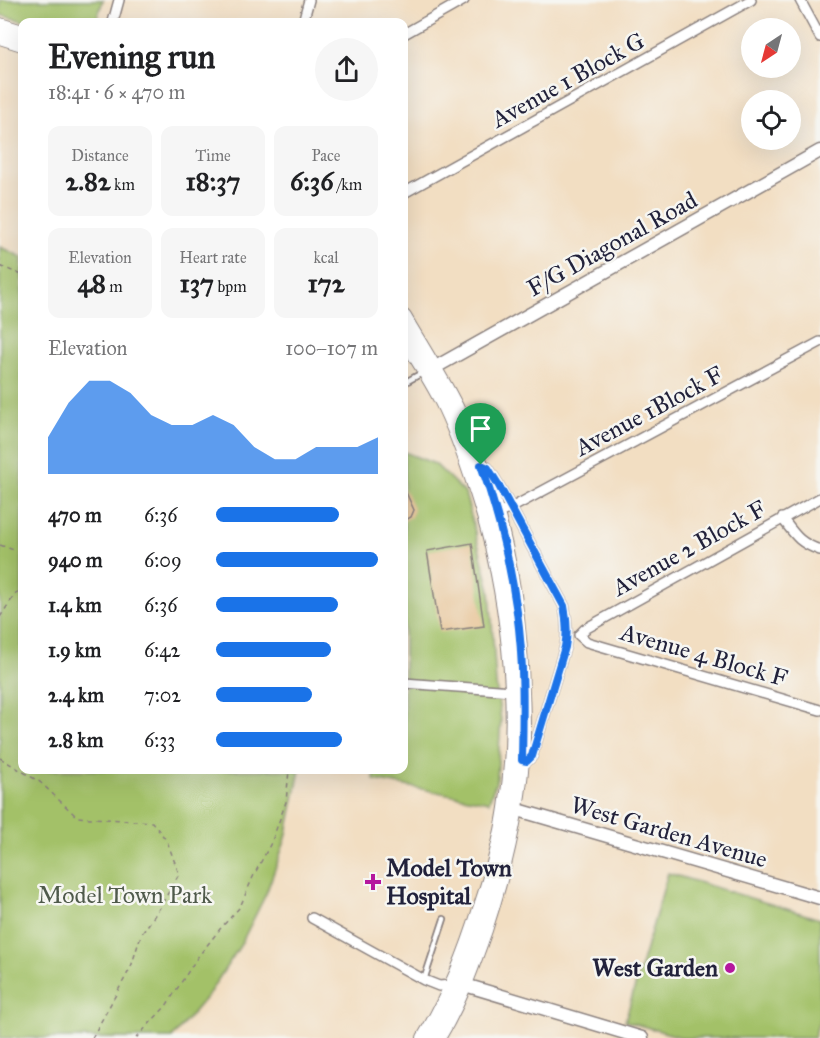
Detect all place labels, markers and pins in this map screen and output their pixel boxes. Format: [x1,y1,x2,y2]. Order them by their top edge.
pin [455,403,506,465]
place label: Model Town Hospital [386,853,512,911]
marker: Model Town Hospital [364,873,382,891]
place label: West Garden [592,953,718,983]
marker: West Garden [723,961,737,975]

